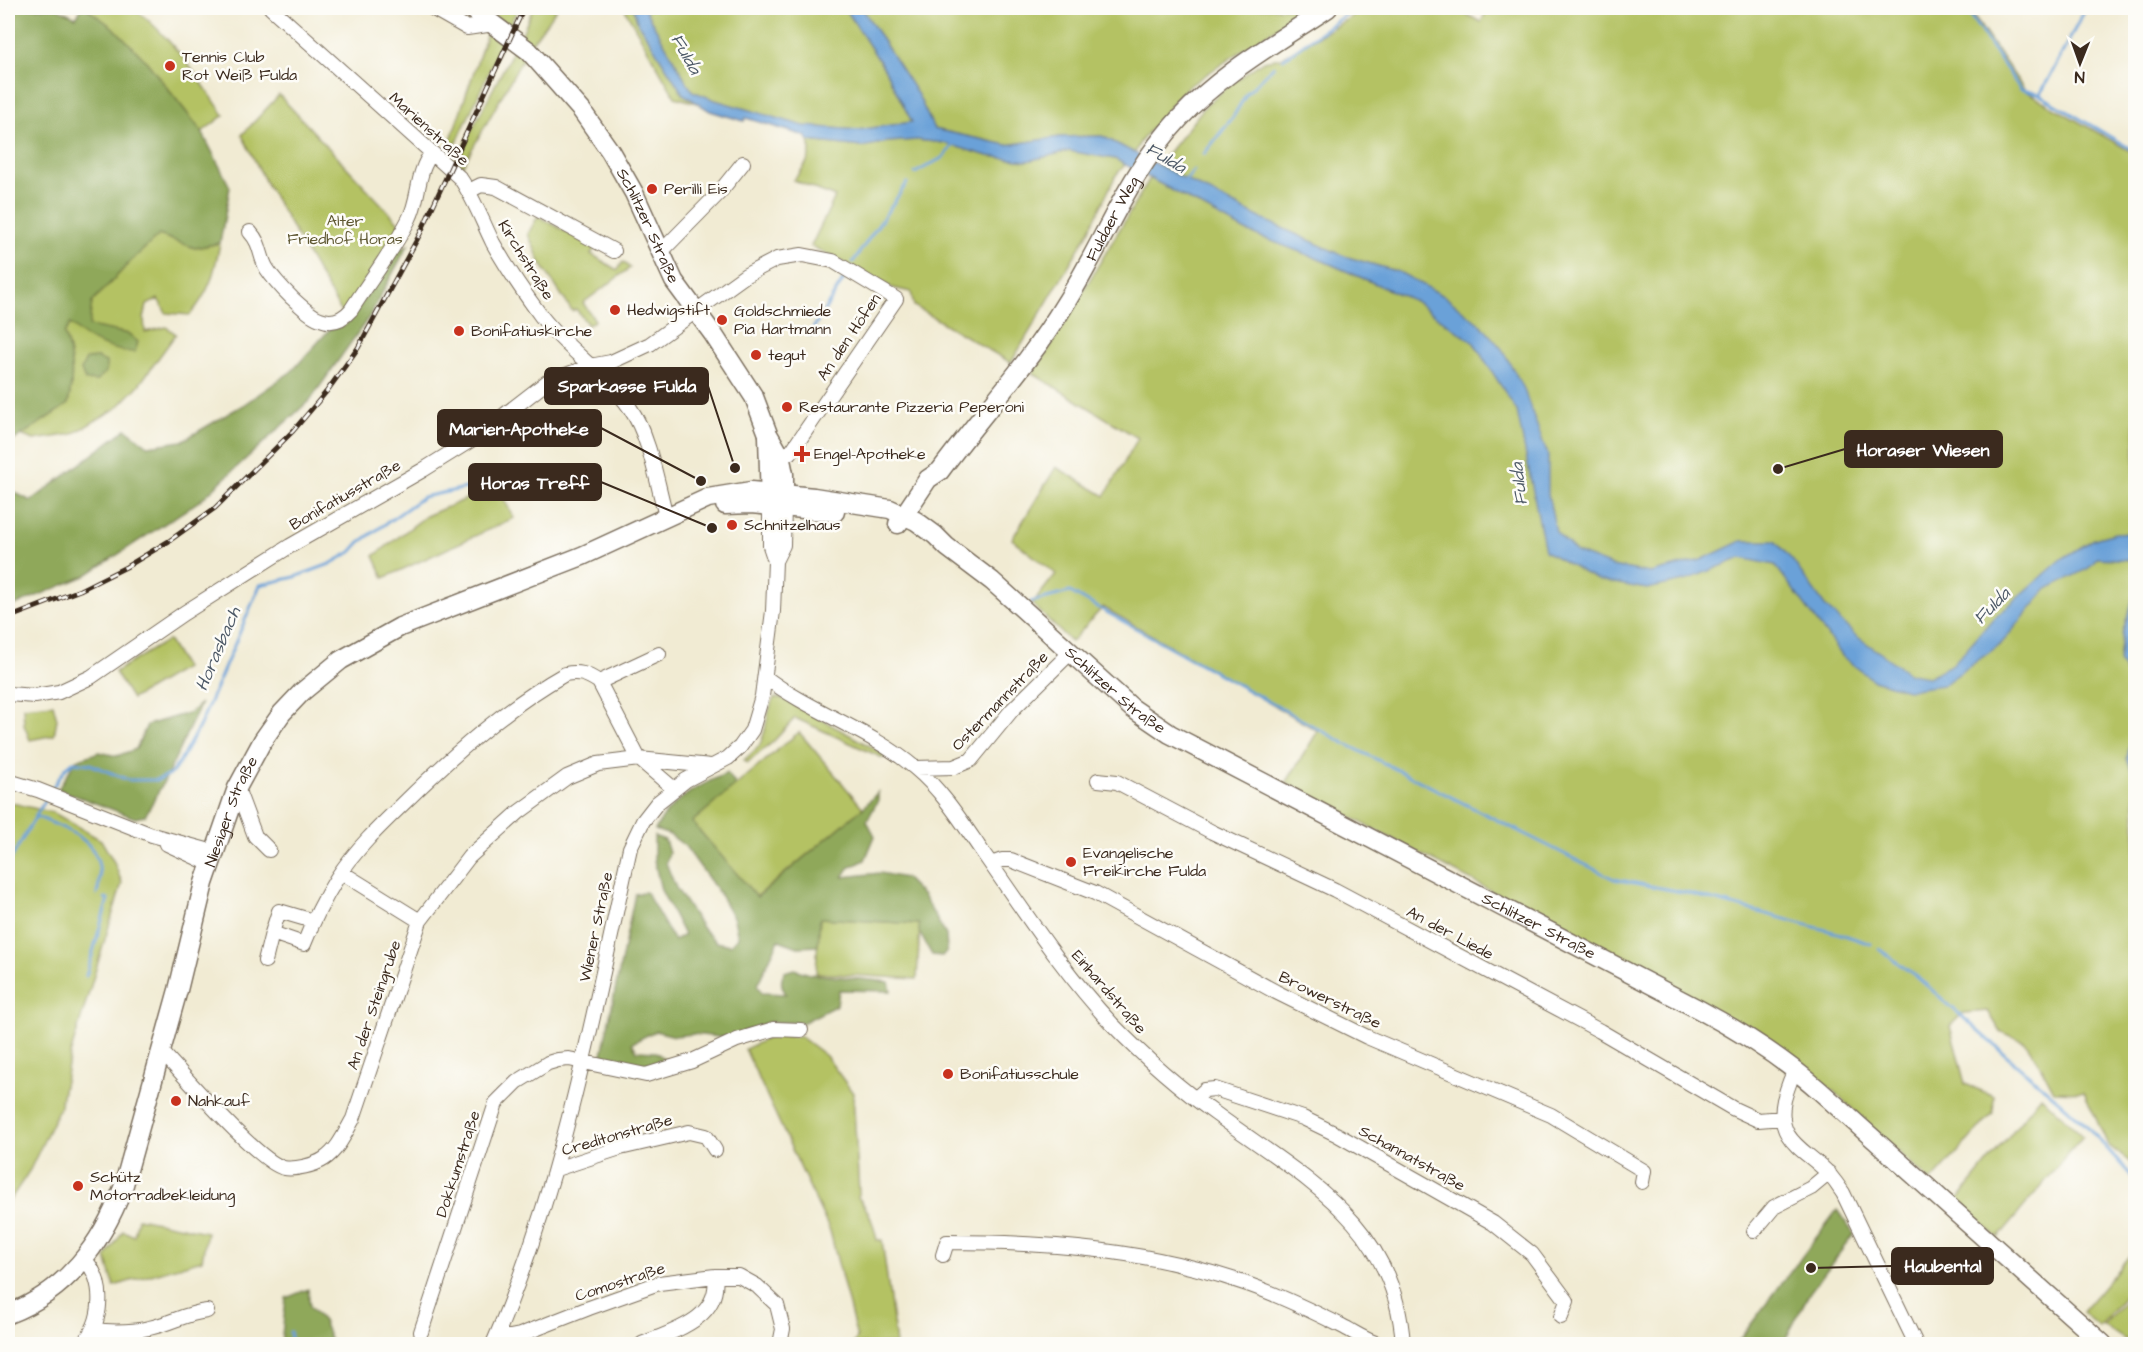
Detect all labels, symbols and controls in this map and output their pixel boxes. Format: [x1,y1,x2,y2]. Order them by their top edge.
water label: Fulda [665,29,708,80]
north arrow [2050,33,2110,93]
place label: Tennis Club Rot Weiß Fulda [182,46,297,86]
marker: Tennis Club Rot Weiß Fulda [163,59,177,73]
text: N [2075,66,2085,88]
street label: Marienstraße [384,87,474,171]
water label: Fulda [1141,136,1192,180]
street label: Schlitzer Straße [611,164,685,287]
street label: Fuldaer Weg [1081,172,1146,265]
place label: Perilli Eis [664,178,728,200]
marker: Perilli Eis [645,182,659,196]
park label: Alter Friedhof Horas [287,210,403,250]
street label: Kirchstraße [493,216,559,304]
street label: An den Höfen [812,289,886,385]
place label: Hedwigstift [627,299,711,322]
place label: Goldschmiede Pia Hartmann [734,300,832,340]
marker: Hedwigstift [608,303,622,317]
marker: Goldschmiede Pia Hartmann [715,313,729,327]
place label: Bonifatiuskirche [471,320,593,342]
marker: Bonifatiuskirche [452,324,466,338]
place label: tegut [768,344,807,367]
marker: tegut [749,348,763,362]
callout: Sparkasse Fulda [545,368,708,404]
text: Sparkasse Fulda [557,374,697,399]
place label: Restaurante Pizzeria Peperoni [799,396,1025,418]
marker: Restaurante Pizzeria Peperoni [780,400,794,414]
callout: Marien-Apotheke [438,410,601,446]
text: Marien-Apotheke [449,417,589,442]
callout: Horaser Wiesen [1845,431,2002,467]
text: Horaser Wiesen [1856,438,1990,463]
place label: Engel-Apotheke [814,443,926,466]
marker: Engel-Apotheke [795,447,809,461]
street label: Bonifatiusstraße [285,454,405,536]
water label: Fulda [1504,461,1534,507]
callout: Horas Treff [469,464,601,500]
text: Horas Treff [481,471,591,496]
place label: Schnitzelhaus [744,514,841,536]
marker: Schnitzelhaus [725,518,739,532]
water label: Fulda [1968,581,2017,630]
water label: Horasbach [189,602,247,695]
street label: Schlitzer Straße [1060,641,1170,739]
street label: Ostermannstraße [947,646,1054,756]
street label: Niesiger Straße [199,752,263,870]
place label: Evangelische Freikirche Fulda [1083,842,1206,882]
marker: Evangelische Freikirche Fulda [1064,855,1078,869]
street label: Wiener Straße [574,870,618,984]
street label: Schlitzer Straße [1478,887,1600,965]
street label: An der Liede [1403,901,1498,965]
street label: An der Steingrube [342,937,408,1073]
street label: Einhardstraße [1066,945,1152,1039]
street label: Browerstraße [1275,966,1385,1034]
place label: Bonifatiusschule [960,1063,1079,1085]
marker: Bonifatiusschule [941,1067,955,1081]
place label: Nahkauf [188,1090,250,1112]
marker: Nahkauf [169,1094,183,1108]
street label: Dokkumstraße [430,1107,486,1220]
street label: Creditonstraße [559,1109,675,1161]
street label: Schannatstraße [1355,1120,1469,1197]
place label: Schütz Motorradbekleidung [90,1166,235,1207]
marker: Schütz Motorradbekleidung [71,1179,85,1193]
callout: Haubental [1892,1248,1993,1284]
text: Haubental [1904,1254,1982,1279]
street label: Comostraße [572,1257,668,1307]

